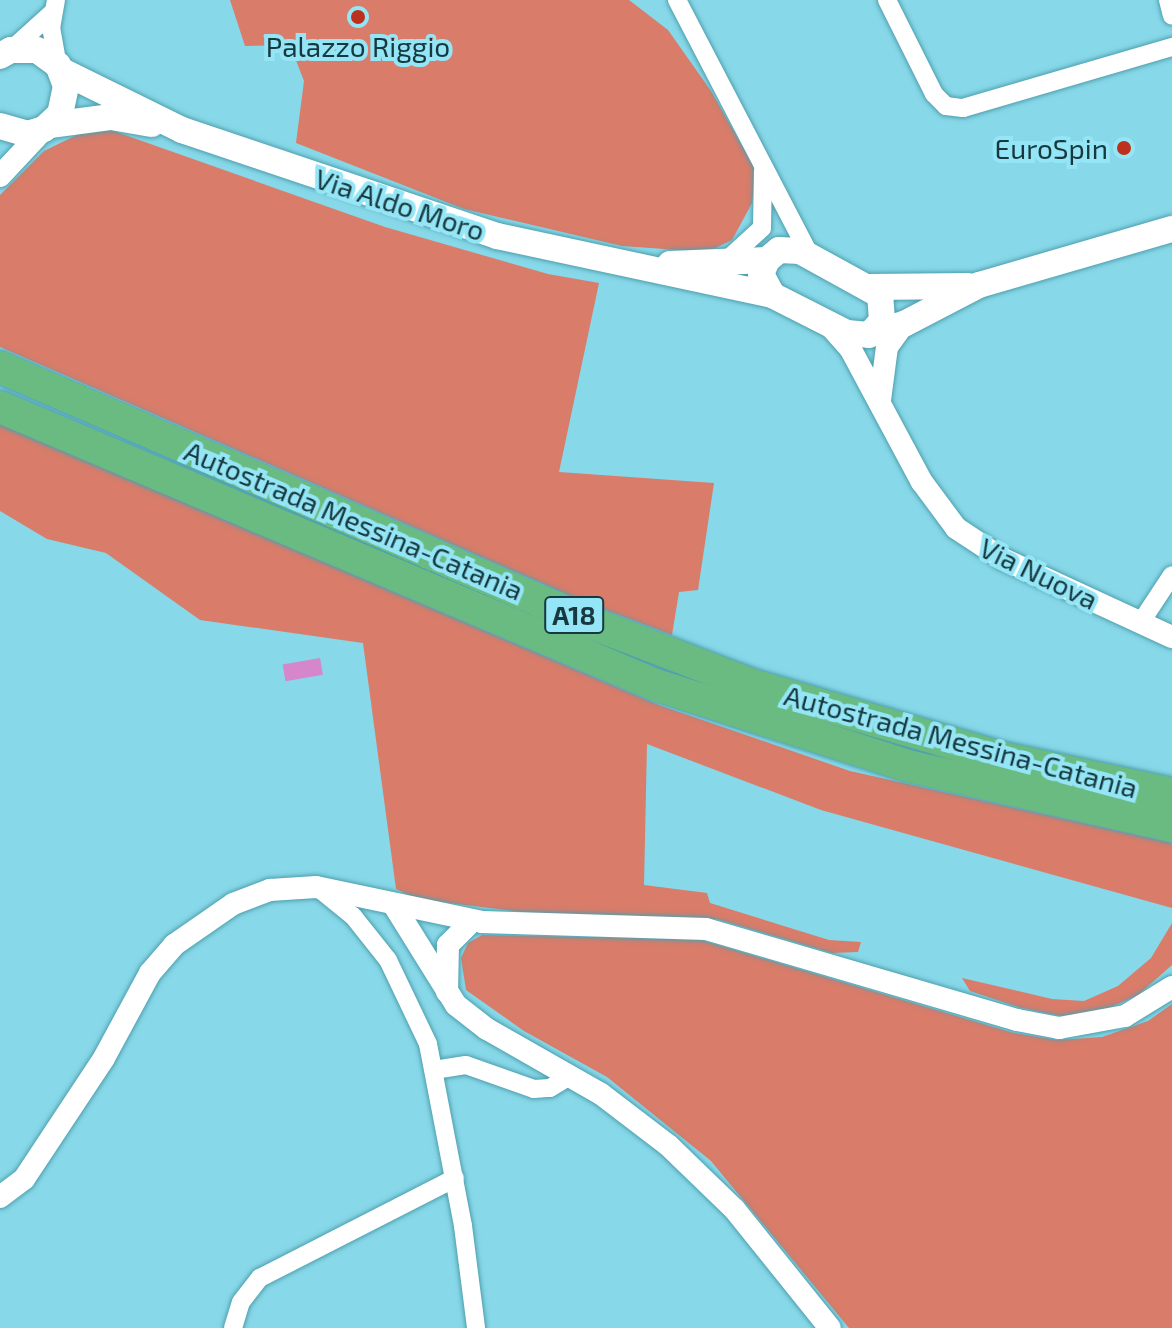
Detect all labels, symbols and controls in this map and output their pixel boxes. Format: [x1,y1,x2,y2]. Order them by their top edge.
marker: Palazzo Riggio [349,8,367,26]
place label: Palazzo Riggio [266,29,450,63]
place label: EuroSpin [995,131,1108,165]
marker: EuroSpin [1115,139,1133,157]
street label: Via Aldo Moro [311,161,489,247]
street label: Autostrada Messina-Catania [180,433,528,607]
street label: Via Nuova [975,530,1103,616]
road number: A18 [544,593,604,637]
street label: Autostrada Messina-Catania [781,678,1141,804]

